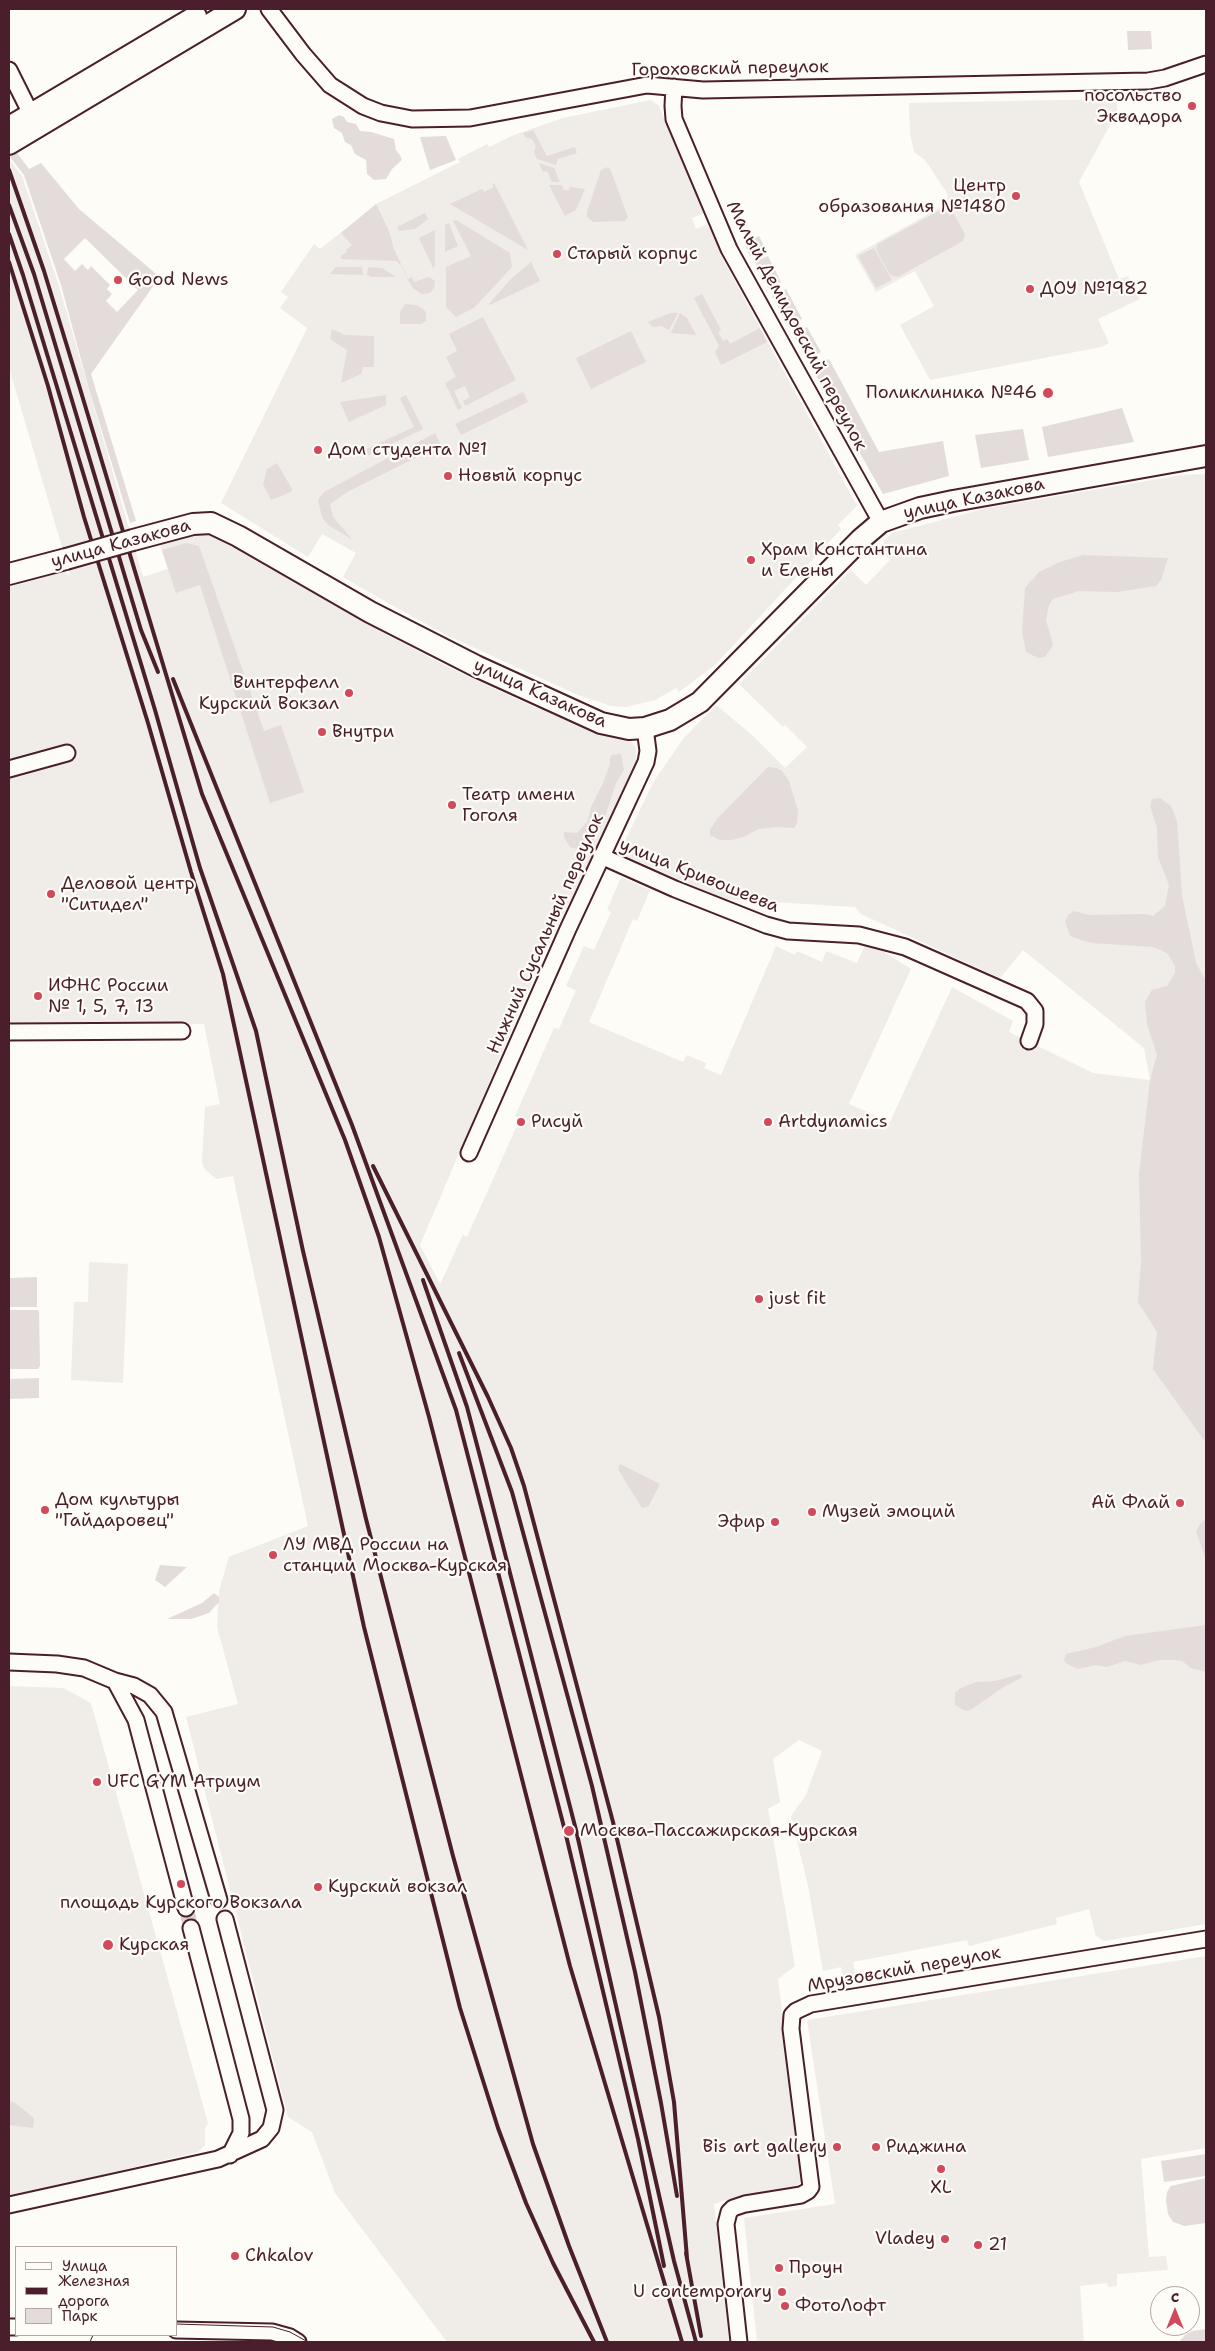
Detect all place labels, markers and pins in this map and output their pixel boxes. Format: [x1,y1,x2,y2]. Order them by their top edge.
place label: посольство Эквадора [1084,85,1182,128]
marker: посольство Эквадора [1186,100,1198,112]
place label: Центр образования №1480 [818,175,1006,218]
marker: Центр образования №1480 [1010,190,1022,202]
place label: Старый корпуc [567,243,698,265]
marker: Старый корпуc [551,248,563,260]
place label: Good News [128,269,229,291]
marker: Good News [112,274,124,286]
place label: ДОУ №1982 [1040,278,1148,300]
marker: ДОУ №1982 [1024,283,1036,295]
place label: Поликлиника №46 [866,382,1037,404]
marker: Поликлиника №46 [1041,386,1055,400]
place label: Дом студента №1 [328,439,487,461]
marker: Дом студента №1 [312,444,324,456]
place label: Новый корпус [458,465,582,487]
marker: Новый корпус [442,470,454,482]
place label: Храм Константина и Елены [761,539,927,582]
marker: Храм Константина и Елены [745,554,757,566]
place label: Винтерфелл Курский Вокзал [199,672,339,714]
marker: Винтерфелл Курский Вокзал [343,687,355,699]
place label: Внутри [332,721,394,743]
marker: Внутри [316,726,328,738]
place label: Театр имени Гоголя [462,784,575,826]
marker: Театр имени Гоголя [446,799,458,811]
place label: Деловой центр "Ситидел" [61,873,195,916]
marker: Деловой центр "Ситидел" [45,888,57,900]
place label: ИФНС России № 1, 5, 7, 13 [48,975,169,1018]
marker: ИФНС России № 1, 5, 7, 13 [32,990,44,1002]
place label: Рисуй [531,1111,583,1133]
place label: Artdynamics [778,1111,888,1133]
marker: Рисуй [515,1116,527,1128]
marker: Artdynamics [762,1116,774,1128]
place label: just fit [769,1288,826,1310]
marker: just fit [753,1293,765,1305]
place label: Дом культуры "Гайдаровец" [55,1489,180,1532]
place label: Ай Флай [1091,1492,1170,1514]
marker: Ай Флай [1174,1497,1186,1509]
place label: Музей эмоций [822,1501,955,1523]
marker: Дом культуры "Гайдаровец" [39,1504,51,1516]
marker: Музей эмоций [806,1506,818,1518]
place label: Эфир [718,1511,765,1533]
marker: Эфир [769,1516,781,1528]
place label: ЛУ МВД России на станции Москва-Курская [283,1534,507,1576]
marker: ЛУ МВД России на станции Москва-Курская [267,1549,279,1561]
place label: UFC GYM Атриум [107,1771,261,1793]
marker: UFC GYM Атриум [91,1776,103,1788]
place label: Москва-Пассажирская-Курская [580,1820,858,1842]
marker: Москва-Пассажирская-Курская [562,1824,576,1838]
place label: Курский вокзал [328,1876,467,1898]
marker: площадь Курского Вокзала [175,1878,187,1890]
marker: Курский вокзал [312,1881,324,1893]
place label: площадь Курского Вокзала [60,1892,302,1914]
place label: Курская [119,1934,189,1956]
marker: Курская [101,1938,115,1952]
place label: Bis art gallery [703,2136,827,2158]
place label: Риджина [886,2136,966,2158]
marker: Bis art gallery [831,2141,843,2153]
marker: Риджина [870,2141,882,2153]
marker: XL [935,2163,947,2175]
place label: XL [930,2177,952,2199]
place label: Vladey [875,2228,935,2250]
marker: Vladey [939,2233,951,2245]
place label: 21 [988,2234,1007,2256]
marker: 21 [972,2239,984,2251]
place label: Chkalov [245,2245,314,2267]
marker: Chkalov [229,2250,241,2262]
place label: Проун [789,2257,843,2279]
marker: Проун [773,2262,785,2274]
place label: U contemporary [633,2281,772,2303]
marker: U contemporary [776,2286,788,2298]
place label: ФотоЛофт [795,2295,886,2317]
marker: ФотоЛофт [779,2300,791,2312]

